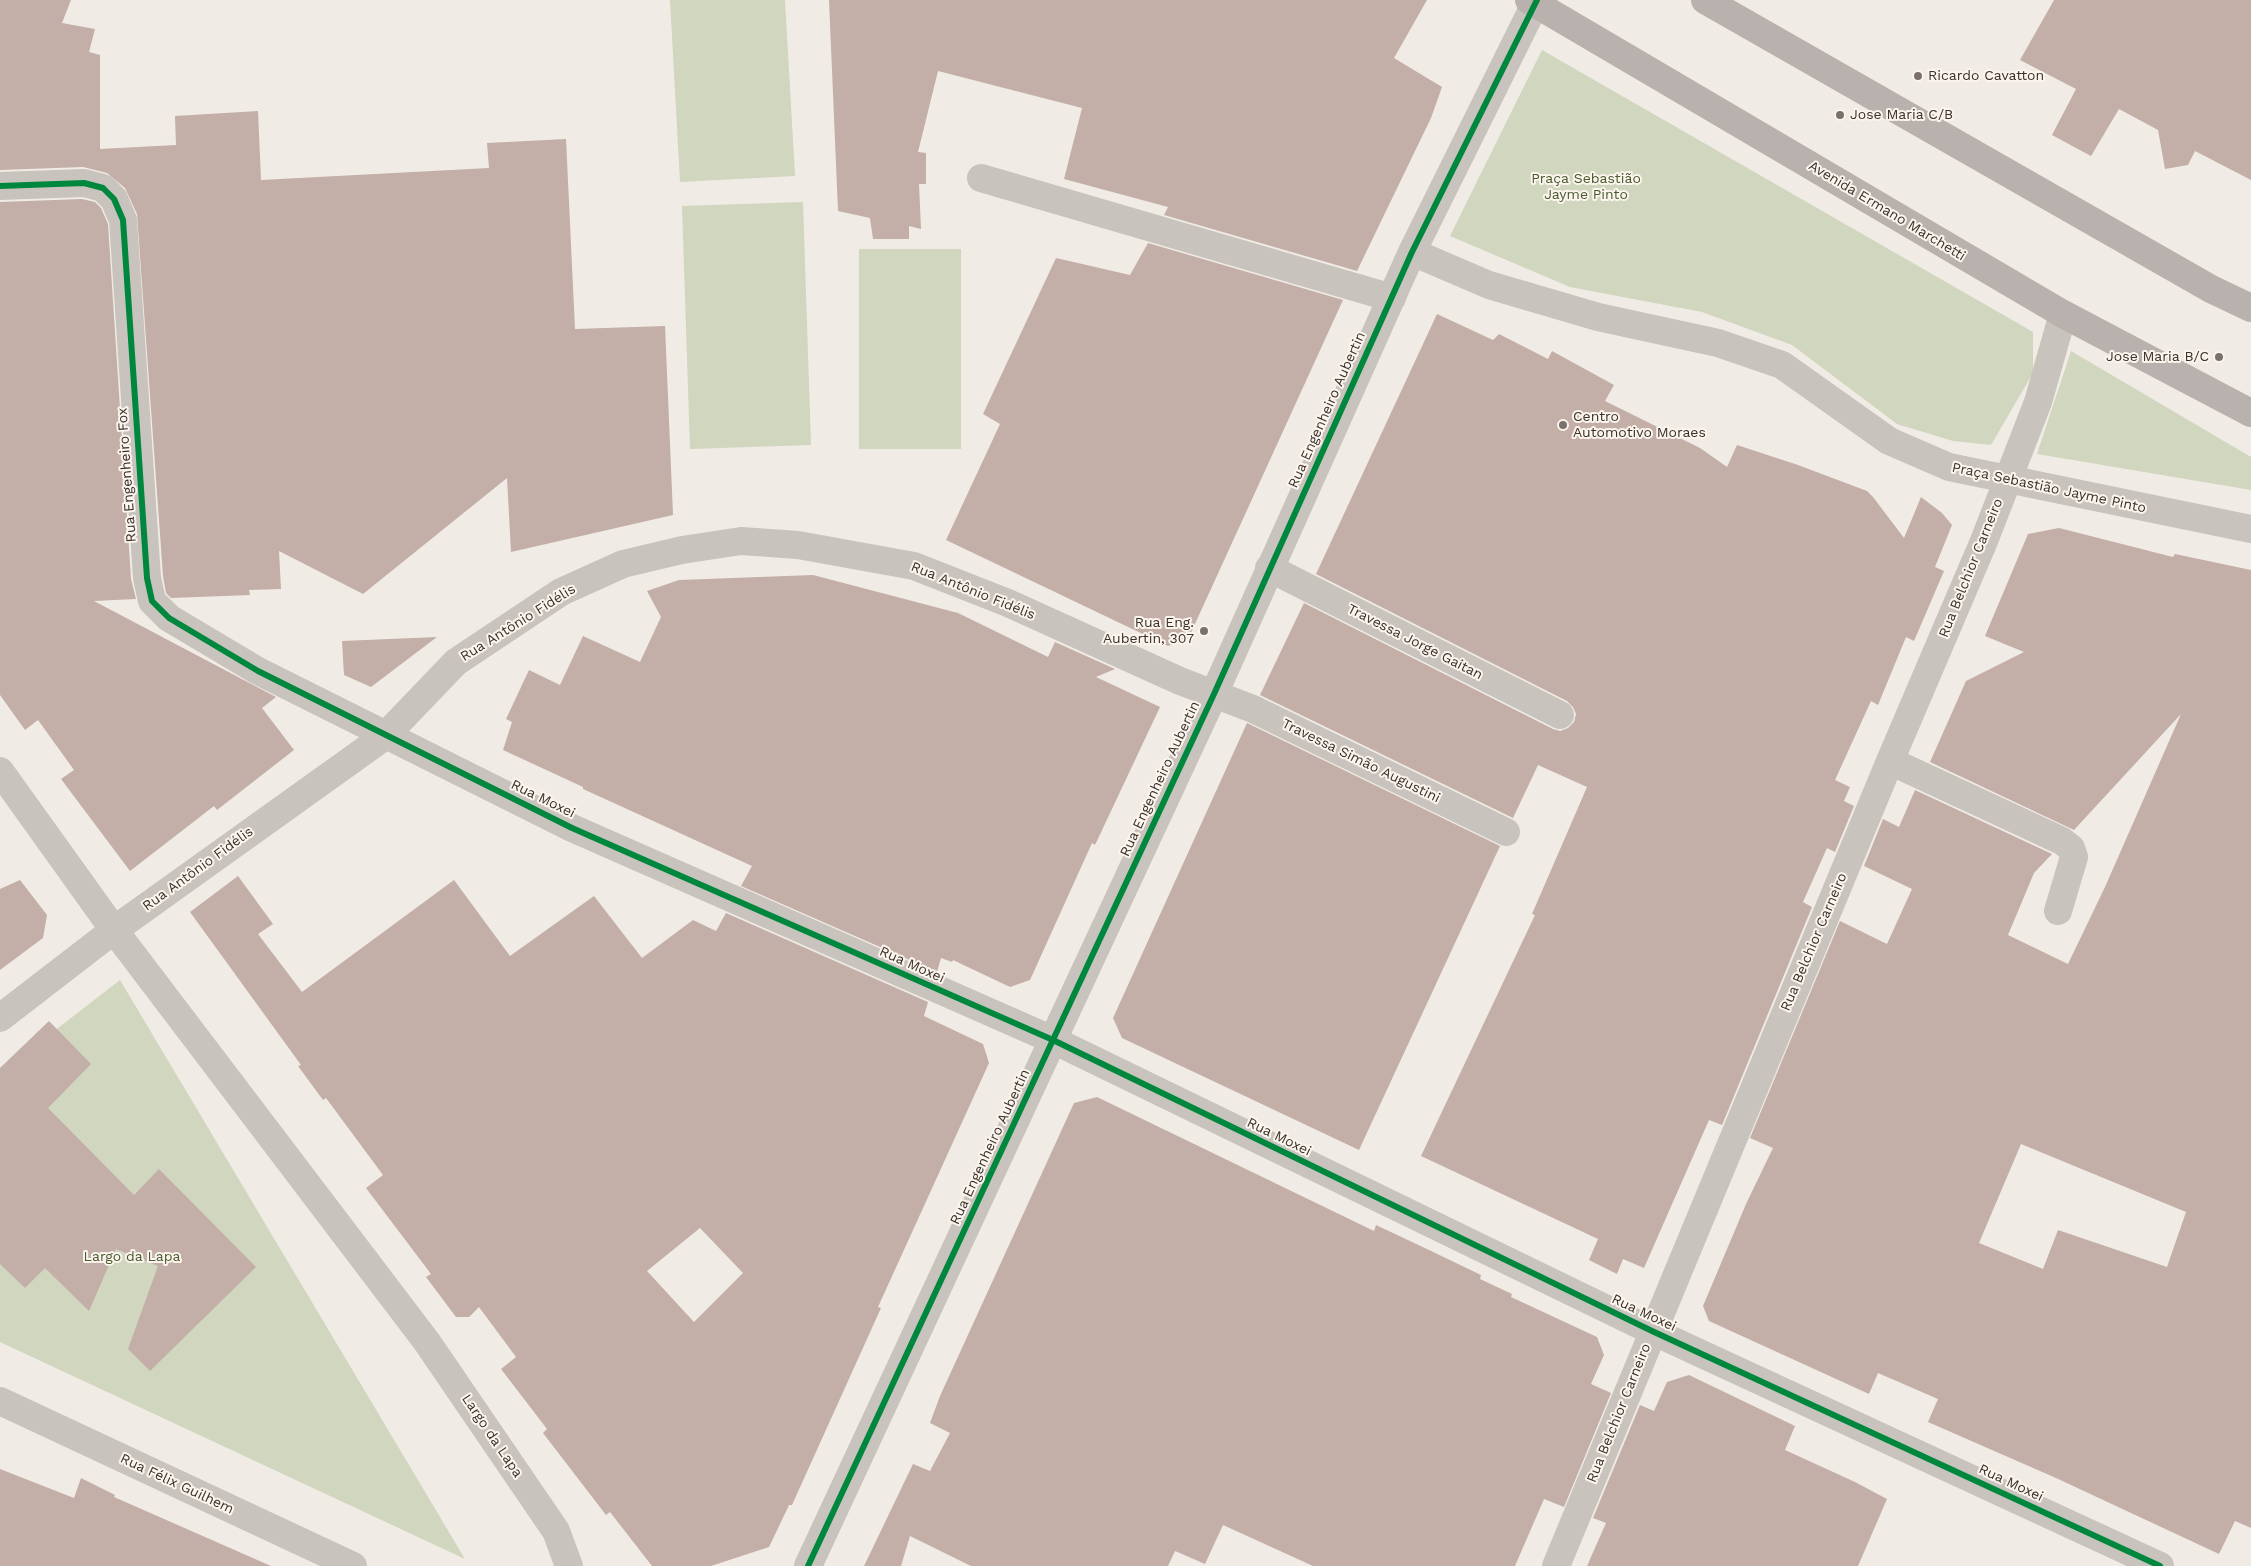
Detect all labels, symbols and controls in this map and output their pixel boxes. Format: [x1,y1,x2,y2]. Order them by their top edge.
place label: Ricardo Cavatton [1928,68,2044,84]
marker: Ricardo Cavatton [1912,70,1924,82]
place label: Jose Maria C/B [1850,107,1953,123]
marker: Jose Maria C/B [1834,109,1846,121]
street label: Avenida Ermano Marchetti [1806,157,1968,265]
park label: Praça Sebastião Jayme Pinto [1531,171,1641,203]
street label: Rua Engenheiro Aubertin [1285,329,1369,491]
place label: Jose Maria B/C [2106,349,2209,365]
marker: Jose Maria B/C [2213,351,2225,363]
street label: Rua Engenheiro Fox [114,407,140,543]
place label: Centro Automotivo Moraes [1573,409,1706,442]
marker: Centro Automotivo Moraes [1557,419,1569,431]
street label: Praça Sebastião Jayme Pinto [1950,459,2148,517]
street label: Rua Belchior Carneiro [1935,496,2007,640]
street label: Rua Antônio Fidélis [908,558,1038,624]
street label: Rua Antônio Fidélis [457,581,579,665]
street label: Travessa Jorge Gaitan [1345,601,1485,683]
place label: Rua Eng. Aubertin, 307 [1103,615,1194,648]
marker: Rua Eng. Aubertin, 307 [1198,625,1210,637]
street label: Rua Engenheiro Aubertin [1117,699,1203,859]
street label: Travessa Simão Augustini [1279,715,1443,807]
street label: Rua Moxei [508,776,578,822]
street label: Rua Antônio Fidélis [139,823,257,915]
street label: Rua Belchior Carneiro [1777,870,1851,1014]
street label: Rua Moxei [877,943,947,987]
street label: Rua Engenheiro Aubertin [947,1067,1033,1227]
street label: Rua Moxei [1244,1114,1314,1160]
park label: Largo da Lapa [84,1249,180,1265]
street label: Rua Moxei [1609,1291,1679,1335]
street label: Rua Belchior Carneiro [1583,1341,1655,1485]
street label: Largo da Lapa [458,1391,526,1481]
street label: Rua Félix Guilhem [118,1450,236,1518]
street label: Rua Moxei [1976,1461,2046,1505]

